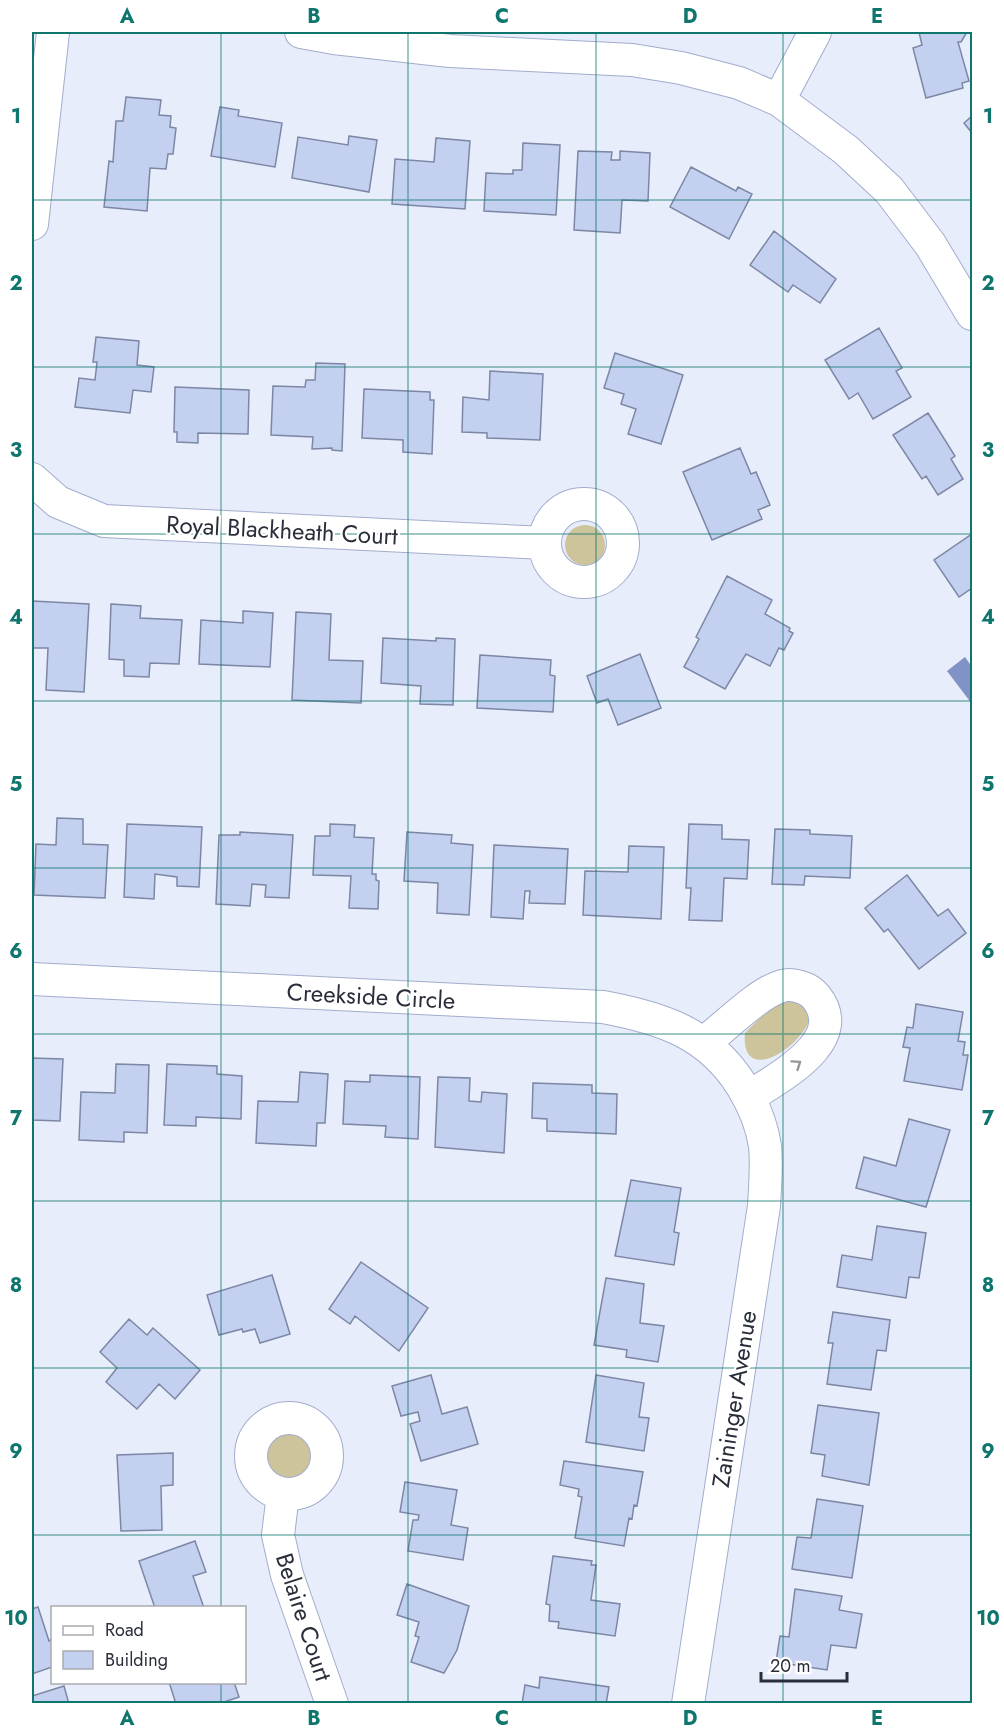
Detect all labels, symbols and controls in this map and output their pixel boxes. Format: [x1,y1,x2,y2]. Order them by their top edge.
text: A [119,2,135,31]
text: B [307,2,321,31]
text: C [495,2,509,31]
text: D [683,2,697,31]
text: E [871,2,883,31]
text: 1 [11,102,21,131]
text: 1 [983,102,993,131]
text: 2 [9,269,23,298]
text: 2 [981,269,995,298]
text: 3 [10,436,22,465]
text: 3 [982,436,994,465]
street label: Royal Blackheath Court [165,506,399,554]
text: 4 [9,603,23,632]
text: 4 [981,603,995,632]
text: 5 [10,770,23,799]
text: 5 [982,770,995,799]
text: 6 [9,937,23,966]
text: 6 [981,937,995,966]
street label: Creekside Circle [286,974,456,1018]
one-way arrow [791,1060,802,1071]
text: 7 [10,1104,23,1133]
text: 7 [982,1104,995,1133]
text: 8 [10,1271,22,1300]
text: 8 [982,1271,994,1300]
street label: Zaininger Avenue [703,1308,765,1490]
text: 9 [9,1437,23,1466]
text: 9 [981,1437,995,1466]
street label: Belaire Court [267,1549,341,1686]
text: 10 [4,1604,28,1633]
text: 10 [976,1604,1000,1633]
legend [51,1606,246,1684]
text: Road [105,1617,144,1643]
scale bar [761,1645,846,1683]
text: Building [105,1647,168,1673]
text: 20 m [770,1653,810,1679]
text: A [119,1704,135,1733]
text: B [307,1704,321,1733]
text: C [495,1704,509,1733]
text: D [683,1704,697,1733]
text: E [871,1704,883,1733]

